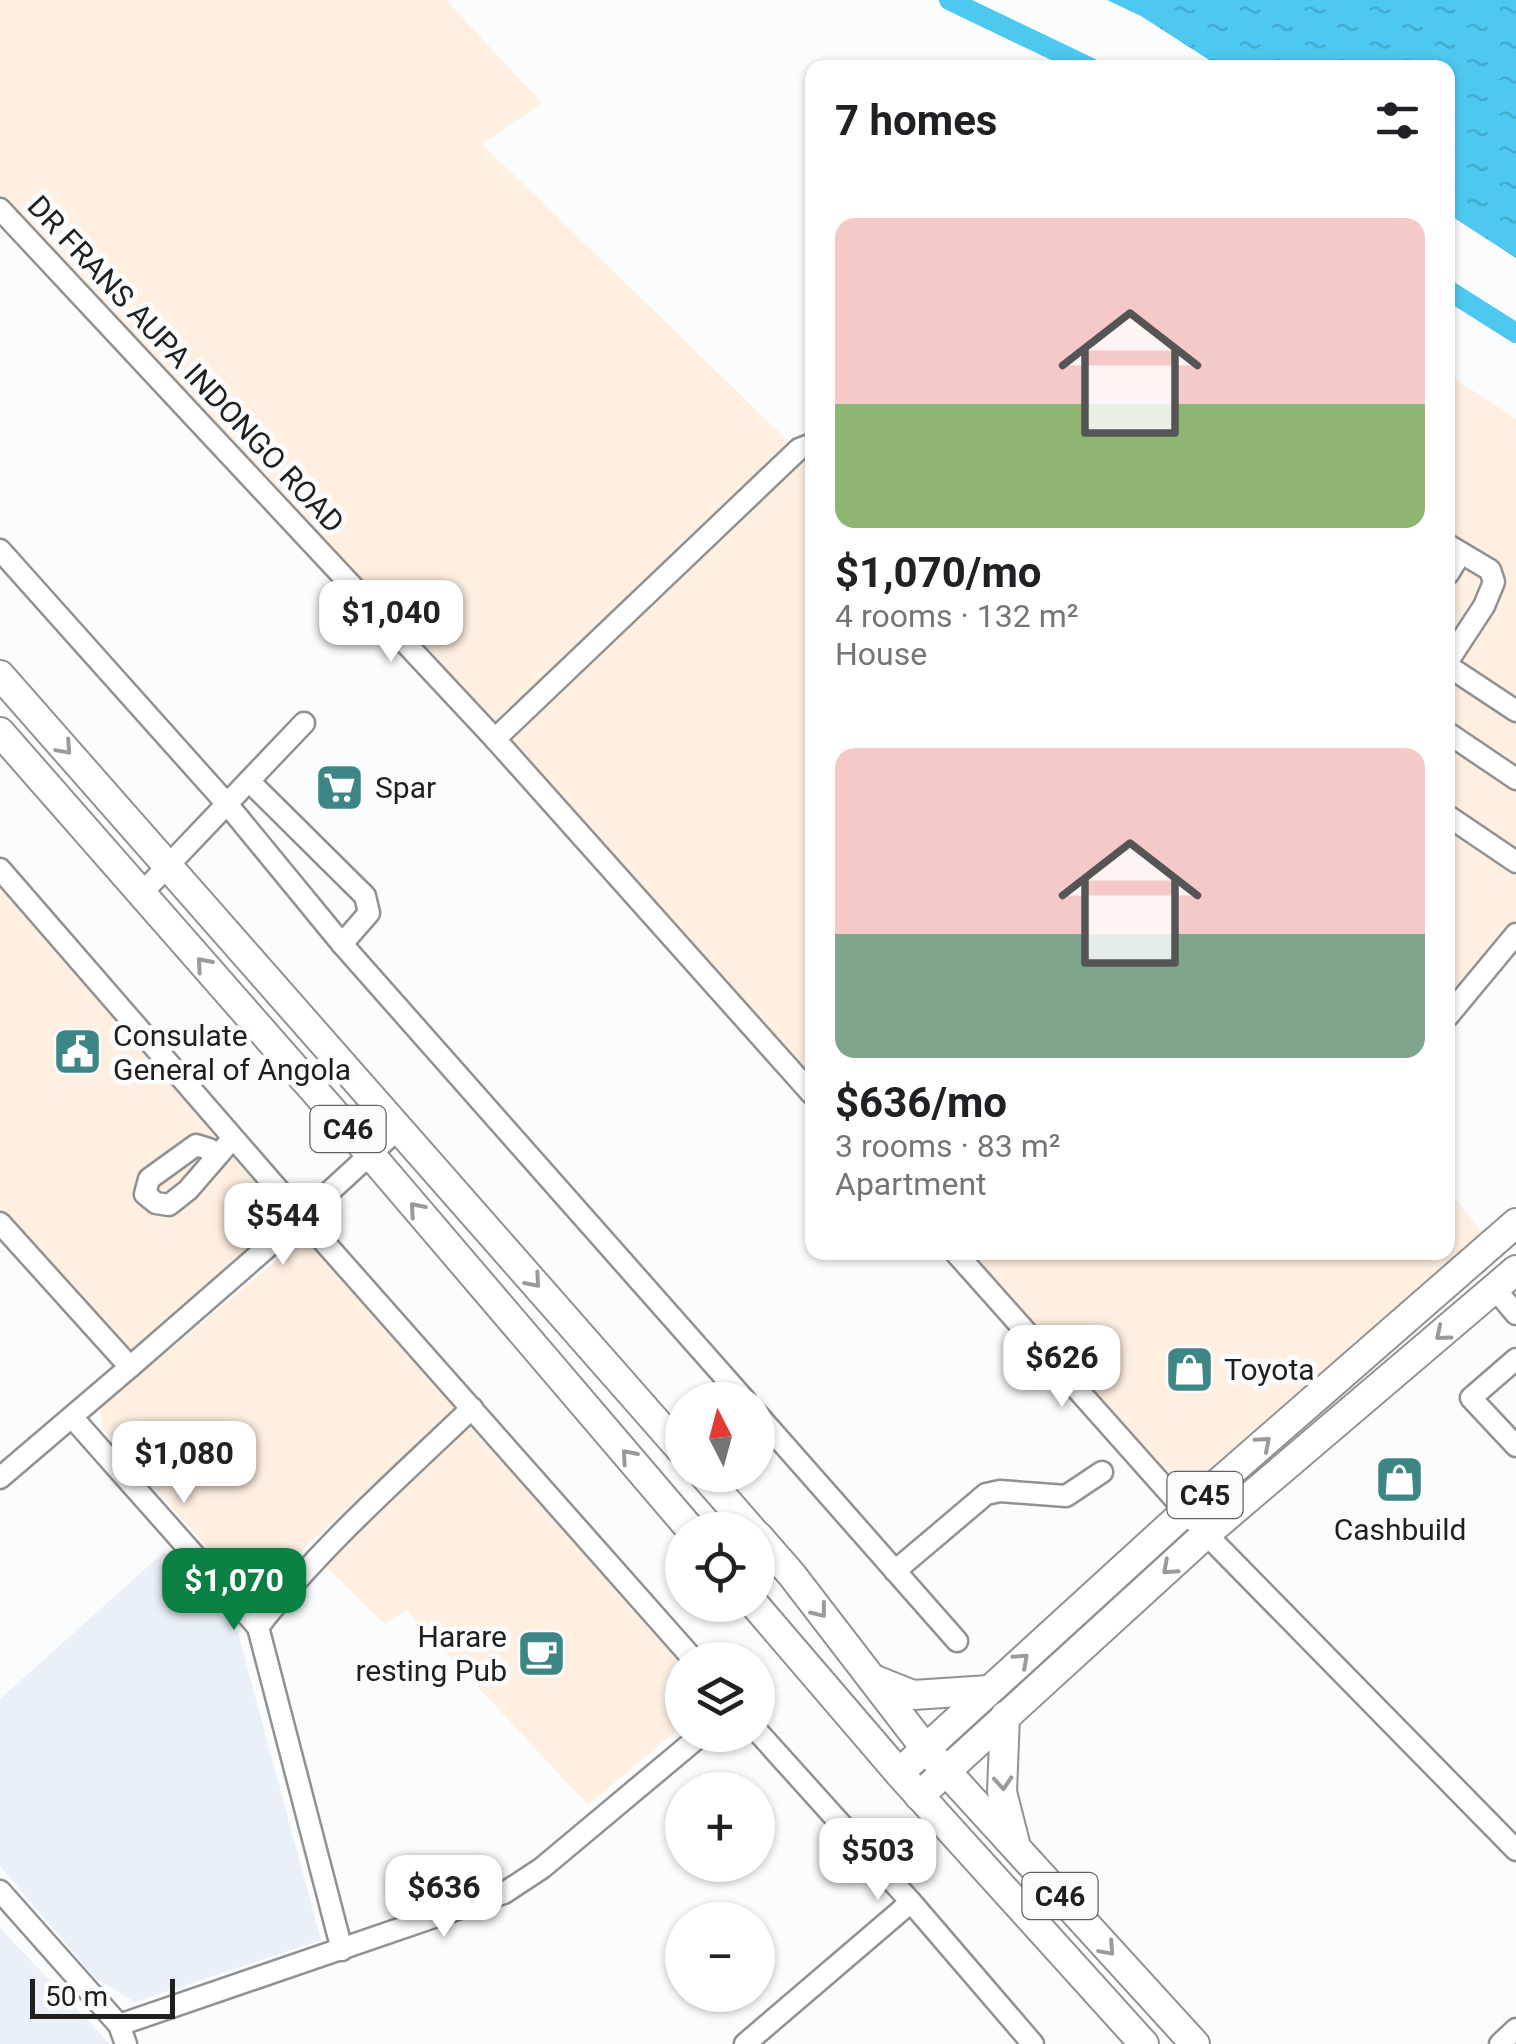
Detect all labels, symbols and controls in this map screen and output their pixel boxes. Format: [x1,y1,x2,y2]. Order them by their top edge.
icon: filters [1370,93,1425,148]
text: 7 homes [835,96,997,145]
street label: DR FRANS AUPA INDONGO ROAD [21,188,351,540]
icon: home [1040,283,1220,463]
text: $1,070/mo [835,548,1042,597]
pin: $1,040 [310,580,472,665]
text: $1,040 [341,593,441,631]
text: 4 rooms · 132 m² [835,597,1078,635]
text: House [835,635,927,673]
one-way arrow [53,736,71,755]
supermarket icon: Spar [314,761,366,813]
place label: Spar [375,770,436,805]
icon: home [1040,813,1220,993]
one-way arrow [196,957,214,976]
place label: Consulate General of Angola [113,1018,351,1087]
public building icon: Consulate General of Angola [52,1026,104,1078]
text: $636/mo [835,1078,1007,1127]
road number: C46 [310,1106,386,1152]
text: 3 rooms · 83 m² [835,1127,1060,1165]
text: Apartment [835,1165,987,1203]
pin: $544 [224,1183,342,1268]
text: $544 [246,1196,320,1234]
one-way arrow [410,1202,428,1221]
one-way arrow [522,1269,540,1288]
one-way arrow [1435,1322,1454,1340]
pin: $626 [1003,1325,1121,1410]
text: $626 [1025,1338,1099,1376]
shop icon: Toyota [1163,1343,1215,1395]
place label: Toyota [1224,1352,1315,1387]
north arrow [665,1382,775,1492]
map controls [665,1382,775,2012]
pin: $1,080 [103,1421,265,1506]
text: $1,080 [134,1434,234,1472]
one-way arrow [1252,1436,1271,1454]
one-way arrow [621,1449,639,1468]
shop icon: Cashbuild [1374,1454,1426,1506]
road number: C45 [1168,1472,1242,1518]
button: locate [665,1512,775,1622]
place label: Cashbuild [1334,1512,1466,1547]
pin: $1,070 [153,1548,315,1633]
one-way arrow [1162,1556,1181,1574]
text: $1,070 [184,1561,284,1599]
one-way arrow [808,1600,825,1618]
place label: Harare resting Pub [355,1619,507,1688]
cafe icon: Harare resting Pub [516,1627,568,1679]
button: layers [665,1642,775,1752]
one-way arrow [1010,1653,1029,1671]
button: + [665,1772,775,1882]
one-way arrow [991,1775,1013,1791]
pin: $503 [819,1818,937,1903]
text: $503 [841,1831,915,1869]
pin: $636 [385,1855,503,1940]
text: $636 [407,1868,481,1906]
road number: C46 [1022,1873,1098,1919]
button: − [665,1902,775,2012]
one-way arrow [1097,1937,1115,1956]
scale bar [30,1974,175,2018]
text: 50 m [45,1980,108,2013]

